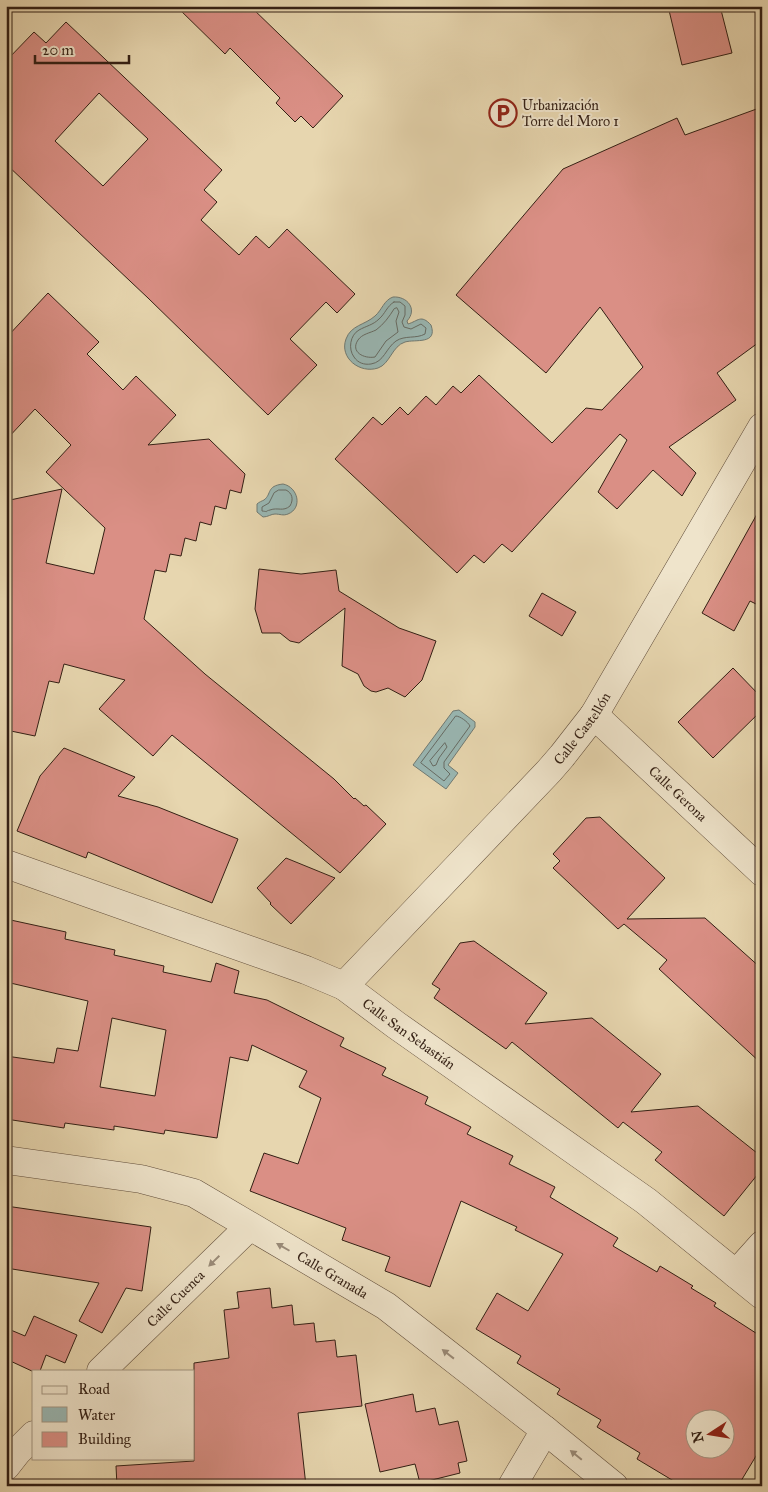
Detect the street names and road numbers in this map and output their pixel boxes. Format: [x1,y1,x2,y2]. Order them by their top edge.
street label: Calle Castellón [550,689,615,768]
street label: Calle Gerona [645,762,710,825]
street label: Calle San Sebastián [359,995,459,1073]
street label: Calle Granada [294,1247,371,1303]
street label: Calle Cuenca [143,1267,208,1331]

